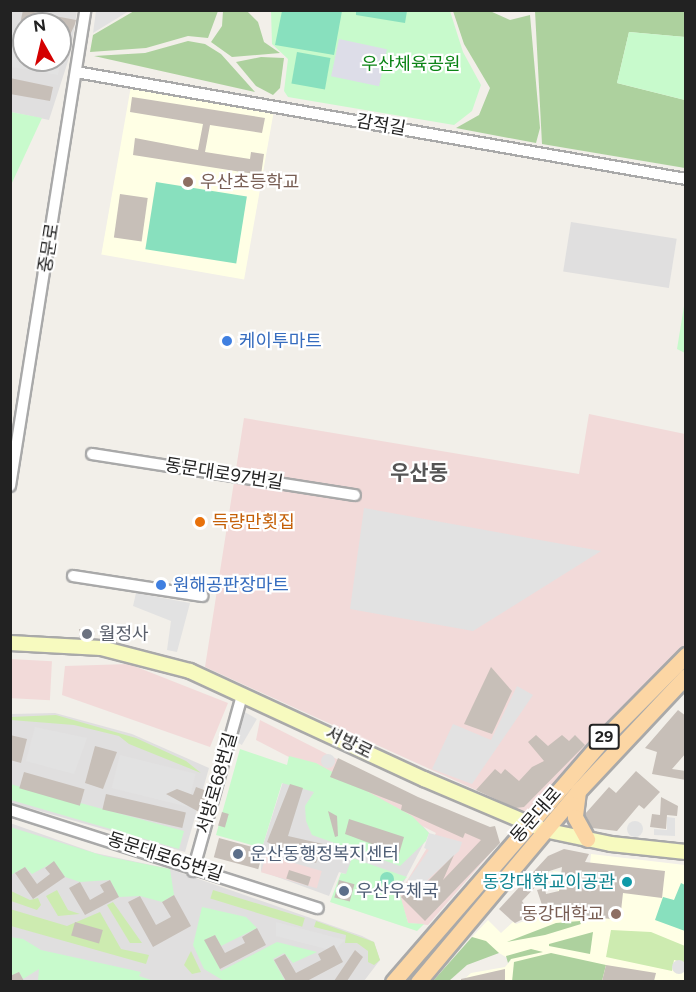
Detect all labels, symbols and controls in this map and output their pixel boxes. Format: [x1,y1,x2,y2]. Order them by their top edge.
north arrow [12,12,72,72]
text: N [32,15,47,36]
park label: 우산체육공원 [361,53,461,75]
street label: 감적길 [355,110,407,140]
place label: 우산초등학교 [200,171,299,193]
marker: 우산초등학교 [181,175,195,189]
street label: 중문로 [34,222,64,274]
place label: 케이투마트 [239,330,322,352]
marker: 케이투마트 [220,334,234,348]
street label: 동문대로97번길 [163,454,285,494]
district label: 우산동 [390,460,448,486]
place label: 득량만횟집 [212,511,295,533]
marker: 득량만횟집 [193,515,207,529]
place label: 원해공판장마트 [173,574,289,596]
marker: 원해공판장마트 [154,578,168,592]
place label: 월정사 [99,623,149,645]
marker: 월정사 [80,627,94,641]
street label: 서방로 [322,722,376,764]
road number: 29 [588,724,620,750]
street label: 서방로68번길 [192,730,242,836]
street label: 동문대로 [506,783,566,847]
street label: 동문대로65번길 [105,828,225,886]
place label: 운산동행정복지센터 [250,843,399,865]
marker: 운산동행정복지센터 [231,847,245,861]
place label: 동강대학교이공관 [483,871,615,893]
marker: 동강대학교이공관 [620,875,634,889]
place label: 우산우체국 [356,880,439,902]
marker: 우산우체국 [337,884,351,898]
place label: 동강대학교 [521,903,604,925]
marker: 동강대학교 [609,907,623,921]

